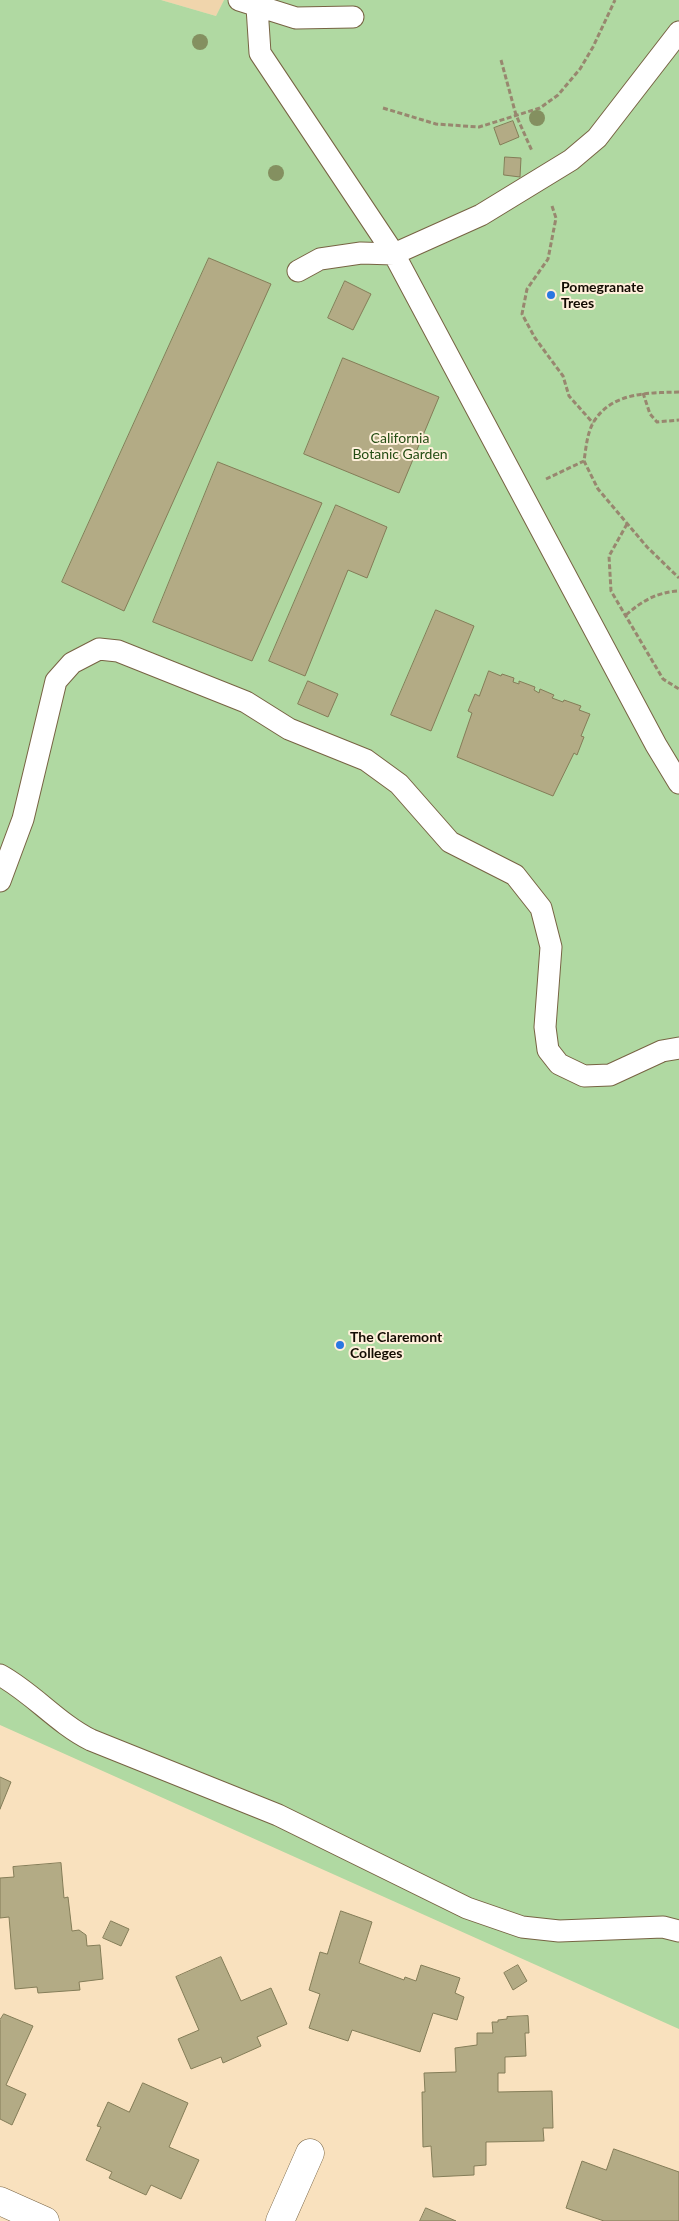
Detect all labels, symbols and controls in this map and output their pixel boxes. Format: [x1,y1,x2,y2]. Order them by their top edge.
place label: Pomegranate Trees [561,279,644,312]
marker: Pomegranate Trees [545,289,557,301]
park label: California Botanic Garden [352,430,448,462]
place label: The Claremont Colleges [350,1329,442,1361]
marker: The Claremont Colleges [334,1339,346,1351]

